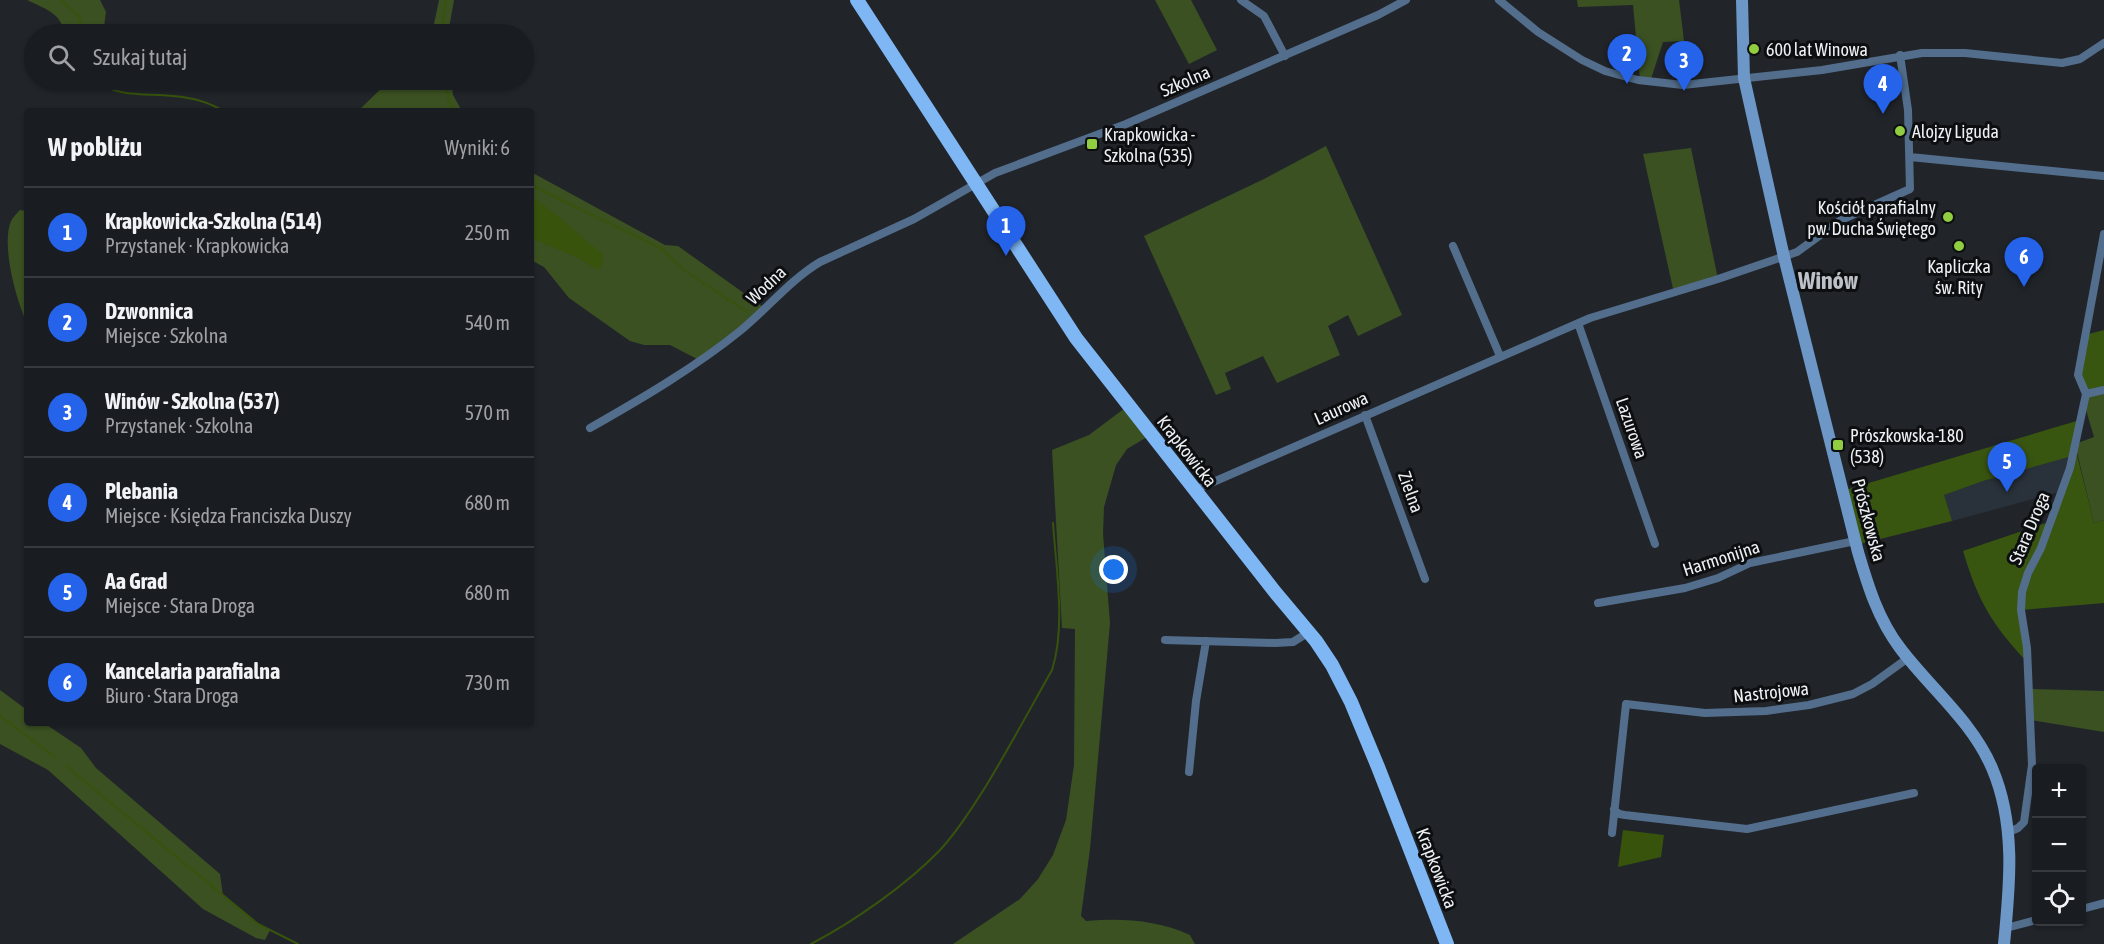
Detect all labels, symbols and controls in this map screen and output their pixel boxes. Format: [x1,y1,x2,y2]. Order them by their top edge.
search box [24,24,534,90]
pin: 2 [1608,34,1646,84]
place label: 600 lat Winowa [1766,39,1868,60]
icon: search [45,41,78,74]
pin: 3 [1664,42,1704,91]
marker: 600 lat Winowa [1747,42,1761,56]
text: Szukaj tutaj [93,44,187,70]
street label: Szkolna [1157,61,1213,101]
pin: 4 [1864,64,1902,114]
place label: Alojzy Liguda [1912,121,1999,142]
place label: Krapkowicka - Szkolna (535) [1104,124,1196,166]
marker: Alojzy Liguda [1893,124,1907,138]
text: W pobliżu [48,132,142,162]
text: Wyniki: 6 [444,136,510,159]
marker: Krapkowicka - Szkolna (535) [1085,137,1099,151]
place label: Kościół parafialny pw. Ducha Świętego [1807,197,1936,239]
pin: 1 [986,206,1026,256]
text: Krapkowicka-Szkolna (514) [105,208,322,234]
marker: Kościół parafialny pw. Ducha Świętego [1941,210,1955,224]
text: 1 [63,221,72,244]
text: 250 m [465,221,510,244]
text: Przystanek · Krapkowicka [105,234,289,257]
pin: 6 [2004,238,2044,287]
marker: Kapliczka św. Rity [1952,239,1966,253]
place label: Kapliczka św. Rity [1927,256,1991,298]
street label: Wodna [742,261,790,309]
district label: Winów [1797,267,1859,294]
text: Dzwonnica [105,298,193,324]
text: 2 [63,311,72,334]
text: 540 m [465,311,510,334]
text: Miejsce · Szkolna [105,324,228,347]
street label: Laurowa [1311,387,1371,429]
text: Winów - Szkolna (537) [105,388,280,414]
street label: Lazurowa [1612,395,1652,461]
text: 3 [63,401,72,424]
text: 570 m [465,401,510,424]
street label: Krapkowicka [1153,411,1221,491]
text: Przystanek · Szkolna [105,414,253,437]
place label: Prószkowska-180 (538) [1850,425,1964,467]
marker: Prószkowska-180 (538) [1831,438,1845,452]
pin: 5 [1988,442,2026,492]
street label: Zielna [1394,469,1428,515]
street label: Prószkowska [1848,476,1890,564]
text: Plebania [105,478,178,504]
street label: Stara Droga [2004,489,2054,567]
text: 4 [63,491,72,514]
text: 680 m [465,491,510,514]
text: Miejsce · Księdza Franciszka Duszy [105,504,352,527]
street label: Harmonijna [1680,536,1762,580]
your location [1099,555,1128,584]
text: Aa Grad [105,568,167,594]
text: 5 [63,581,72,604]
text: 680 m [465,581,510,604]
text: Miejsce · Stara Droga [105,594,255,617]
text: Kancelaria parafialna [105,658,280,684]
text: 6 [63,671,72,694]
text: 730 m [465,671,510,694]
street label: Nastrojowa [1732,678,1810,706]
text: Biuro · Stara Droga [105,684,239,707]
map controls [2032,764,2086,926]
button: + [2032,764,2086,818]
button: − [2032,818,2086,872]
street label: Krapkowicka [1412,825,1462,911]
button: locate [2032,872,2086,926]

